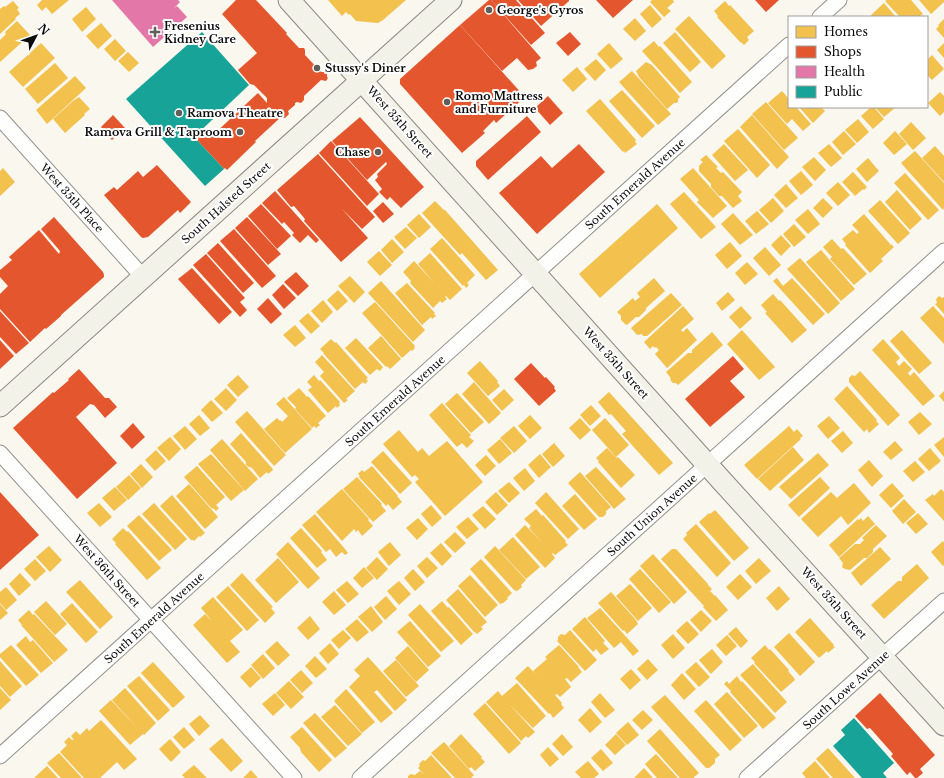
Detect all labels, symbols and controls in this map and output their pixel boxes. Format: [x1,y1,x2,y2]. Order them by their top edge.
place label: George's Gyros [497,3,583,17]
marker: George's Gyros [484,5,494,15]
north arrow [16,16,56,56]
legend [788,16,928,108]
place label: Fresenius Kidney Care [164,19,236,46]
text: N [35,21,53,38]
text: Homes [824,24,868,39]
marker: Fresenius Kidney Care [149,26,161,38]
text: Shops [824,44,861,59]
place label: Stussy's Diner [325,61,406,75]
marker: Stussy's Diner [312,63,322,73]
text: Health [824,64,865,79]
street label: West 35th Street [363,82,436,161]
text: Public [824,84,863,99]
place label: Romo Mattress and Furniture [455,89,543,116]
marker: Romo Mattress and Furniture [442,97,452,107]
place label: Ramova Theatre [187,106,283,120]
marker: Ramova Theatre [174,108,184,118]
place label: Ramova Grill & Taproom [85,125,232,139]
marker: Ramova Grill & Taproom [235,127,245,137]
street label: South Emerald Avenue [582,135,688,233]
place label: Chase [335,145,371,159]
marker: Chase [373,147,383,157]
street label: South Halsted Street [178,159,274,247]
street label: West 35th Place [37,160,107,235]
street label: West 35th Street [579,323,652,402]
street label: South Emerald Avenue [342,352,448,450]
street label: South Union Avenue [604,471,700,559]
street label: West 36th Street [70,531,144,611]
street label: West 35th Street [797,563,870,642]
street label: South Emerald Avenue [101,569,207,667]
street label: South Lowe Avenue [800,647,892,733]

